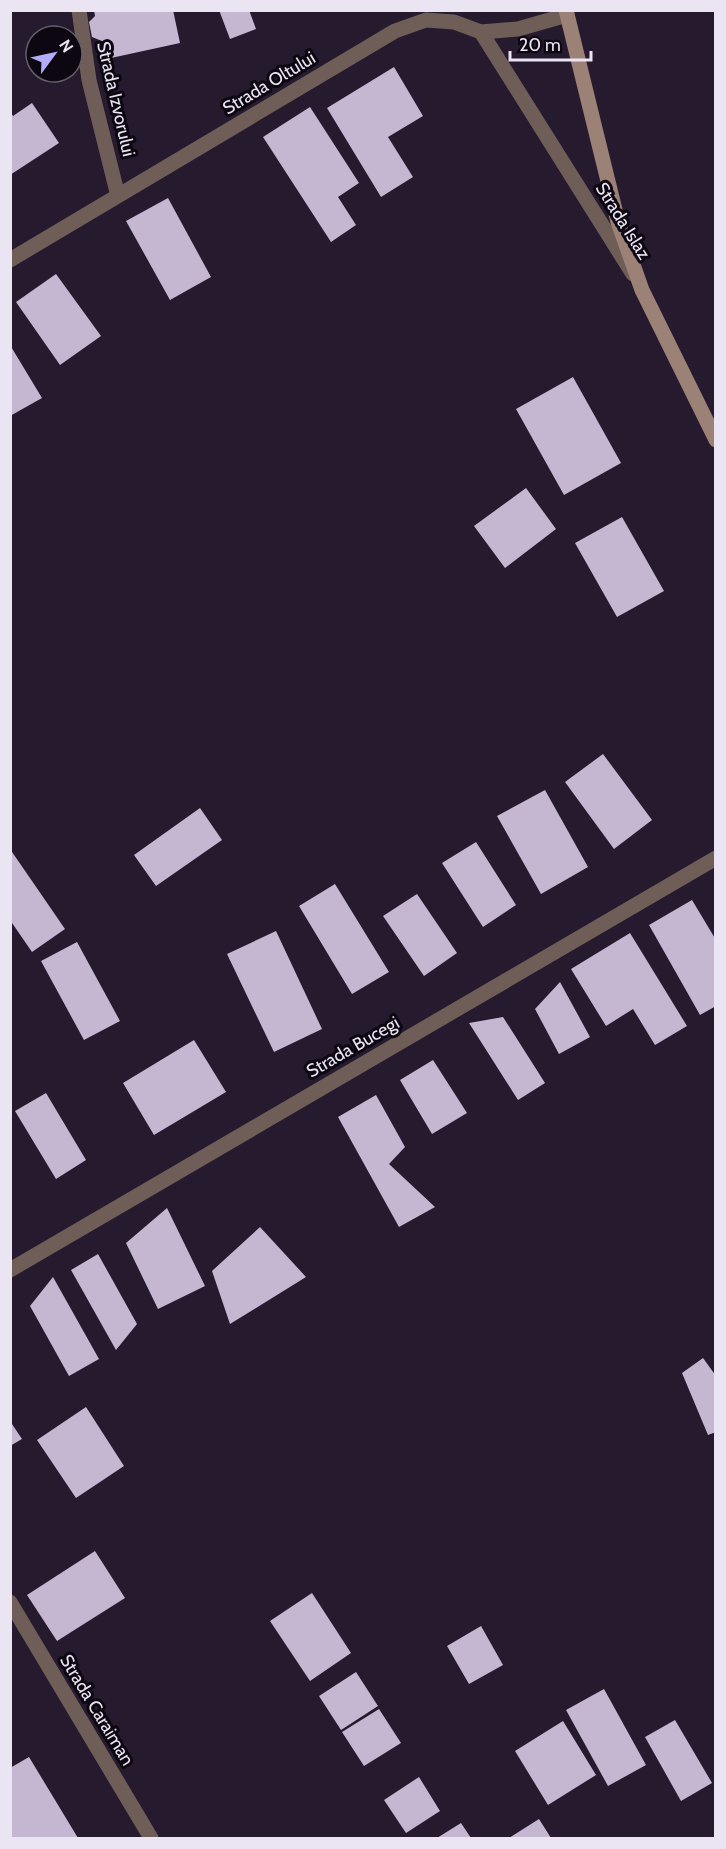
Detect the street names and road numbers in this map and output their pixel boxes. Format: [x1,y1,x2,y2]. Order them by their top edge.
street label: Strada Izvorului [92,39,140,159]
street label: Strada Oltului [219,47,319,119]
street label: Strada Islaz [591,179,656,264]
street label: Strada Bucegi [303,1012,403,1082]
street label: Strada Caraiman [55,1651,139,1769]

